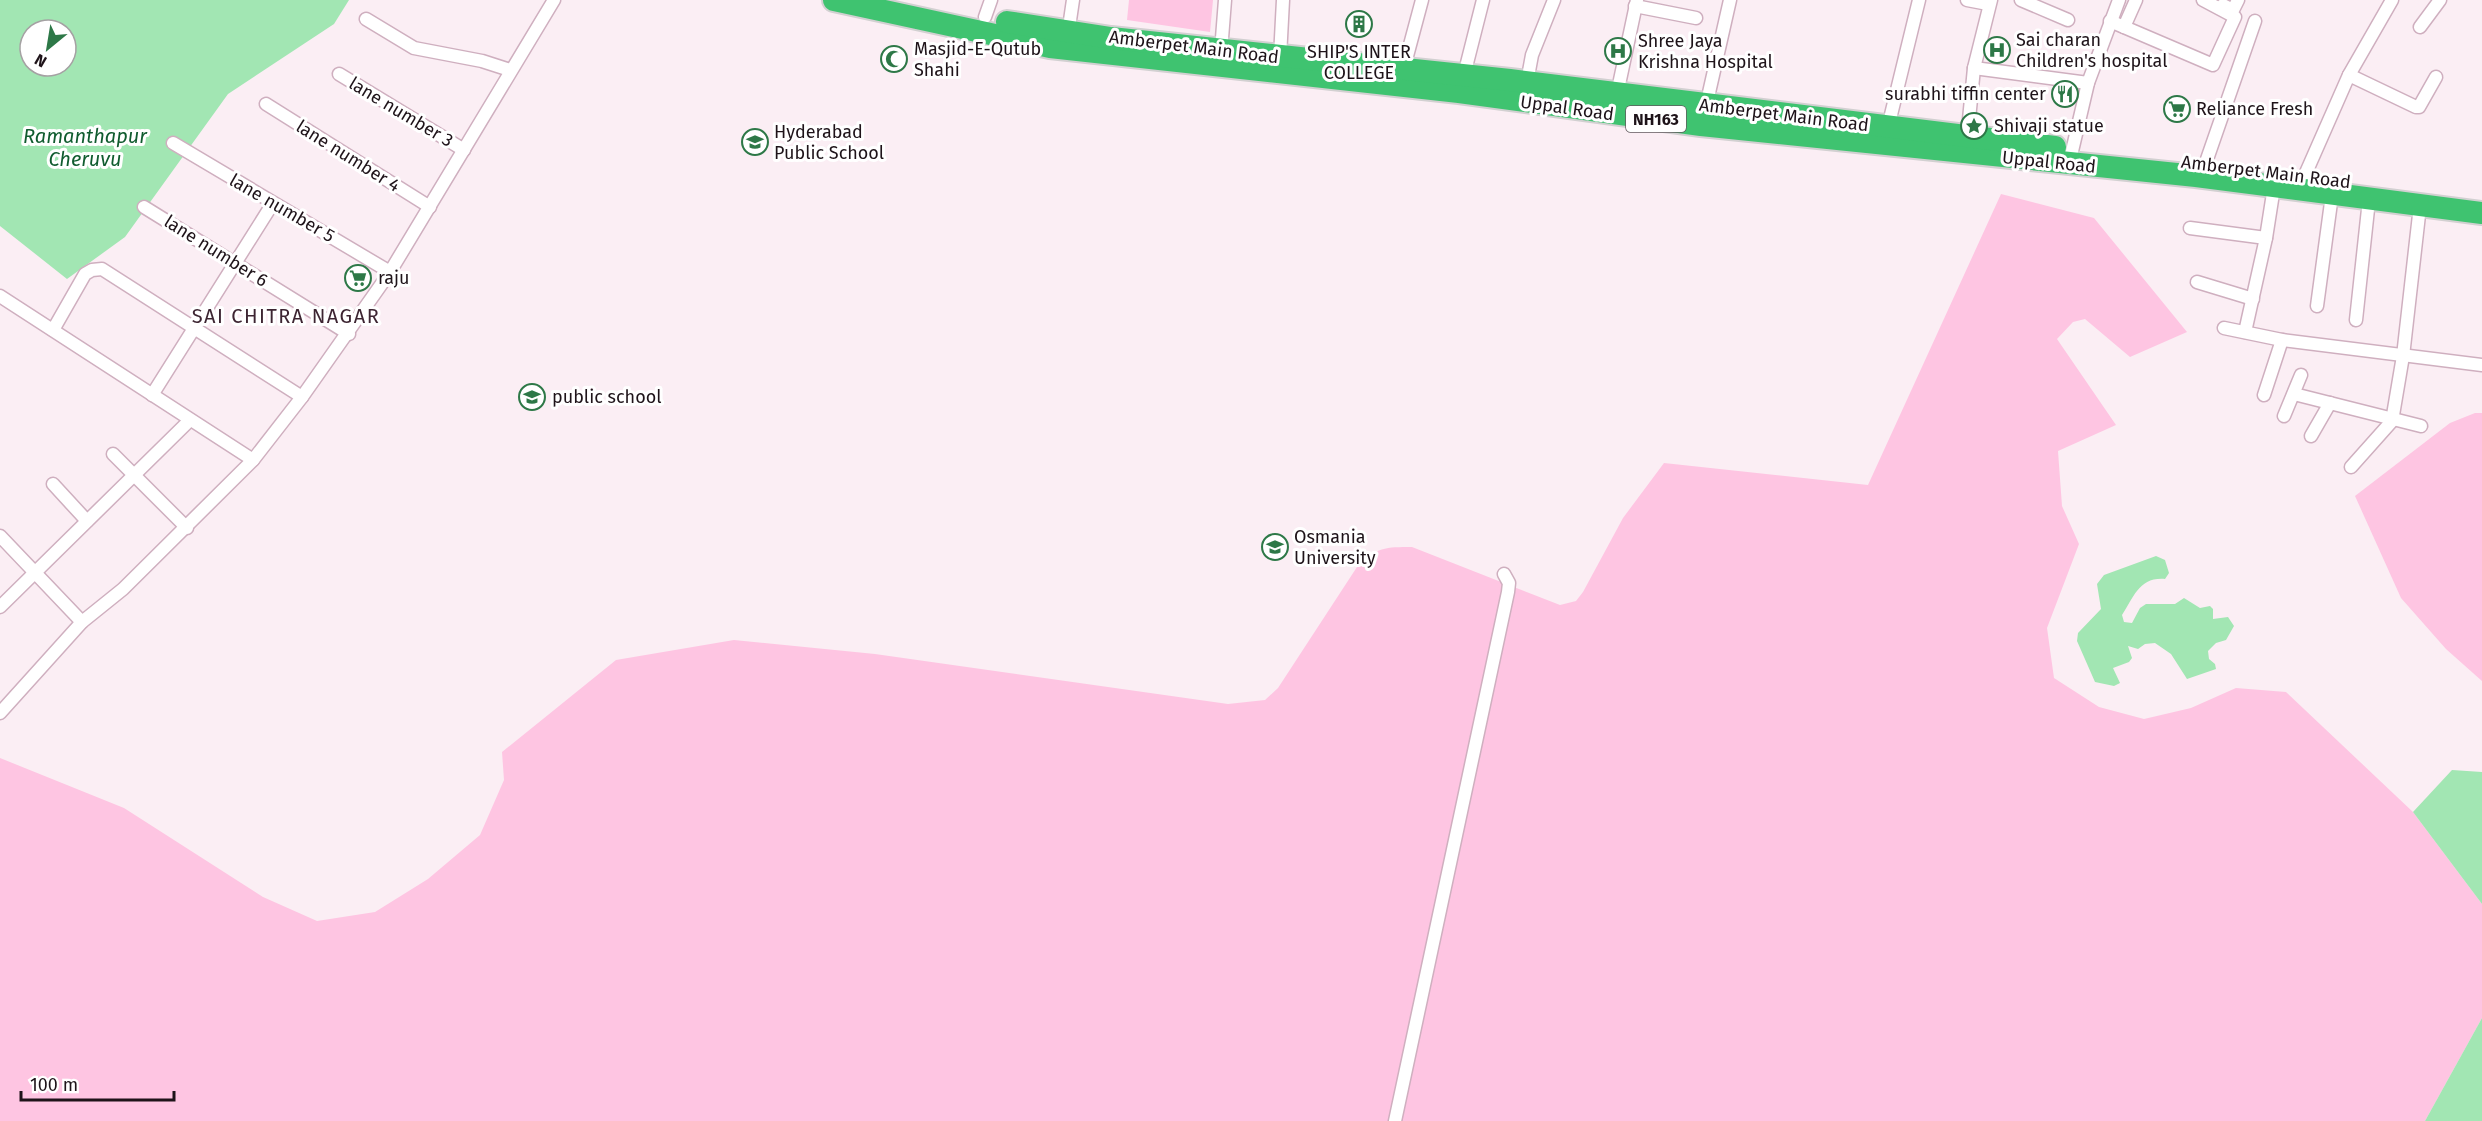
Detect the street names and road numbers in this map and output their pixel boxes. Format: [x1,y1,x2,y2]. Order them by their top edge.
street label: Amberpet Main Road [1108,26,1280,68]
street label: lane number 3 [345,72,457,152]
street label: Uppal Road [1519,91,1615,125]
street label: Amberpet Main Road [1698,94,1870,136]
road number: NH163 [1626,106,1686,132]
street label: lane number 4 [292,115,404,197]
street label: Uppal Road [2001,146,2097,178]
street label: Amberpet Main Road [2180,151,2352,193]
street label: lane number 5 [225,169,339,247]
street label: lane number 6 [160,210,272,292]

